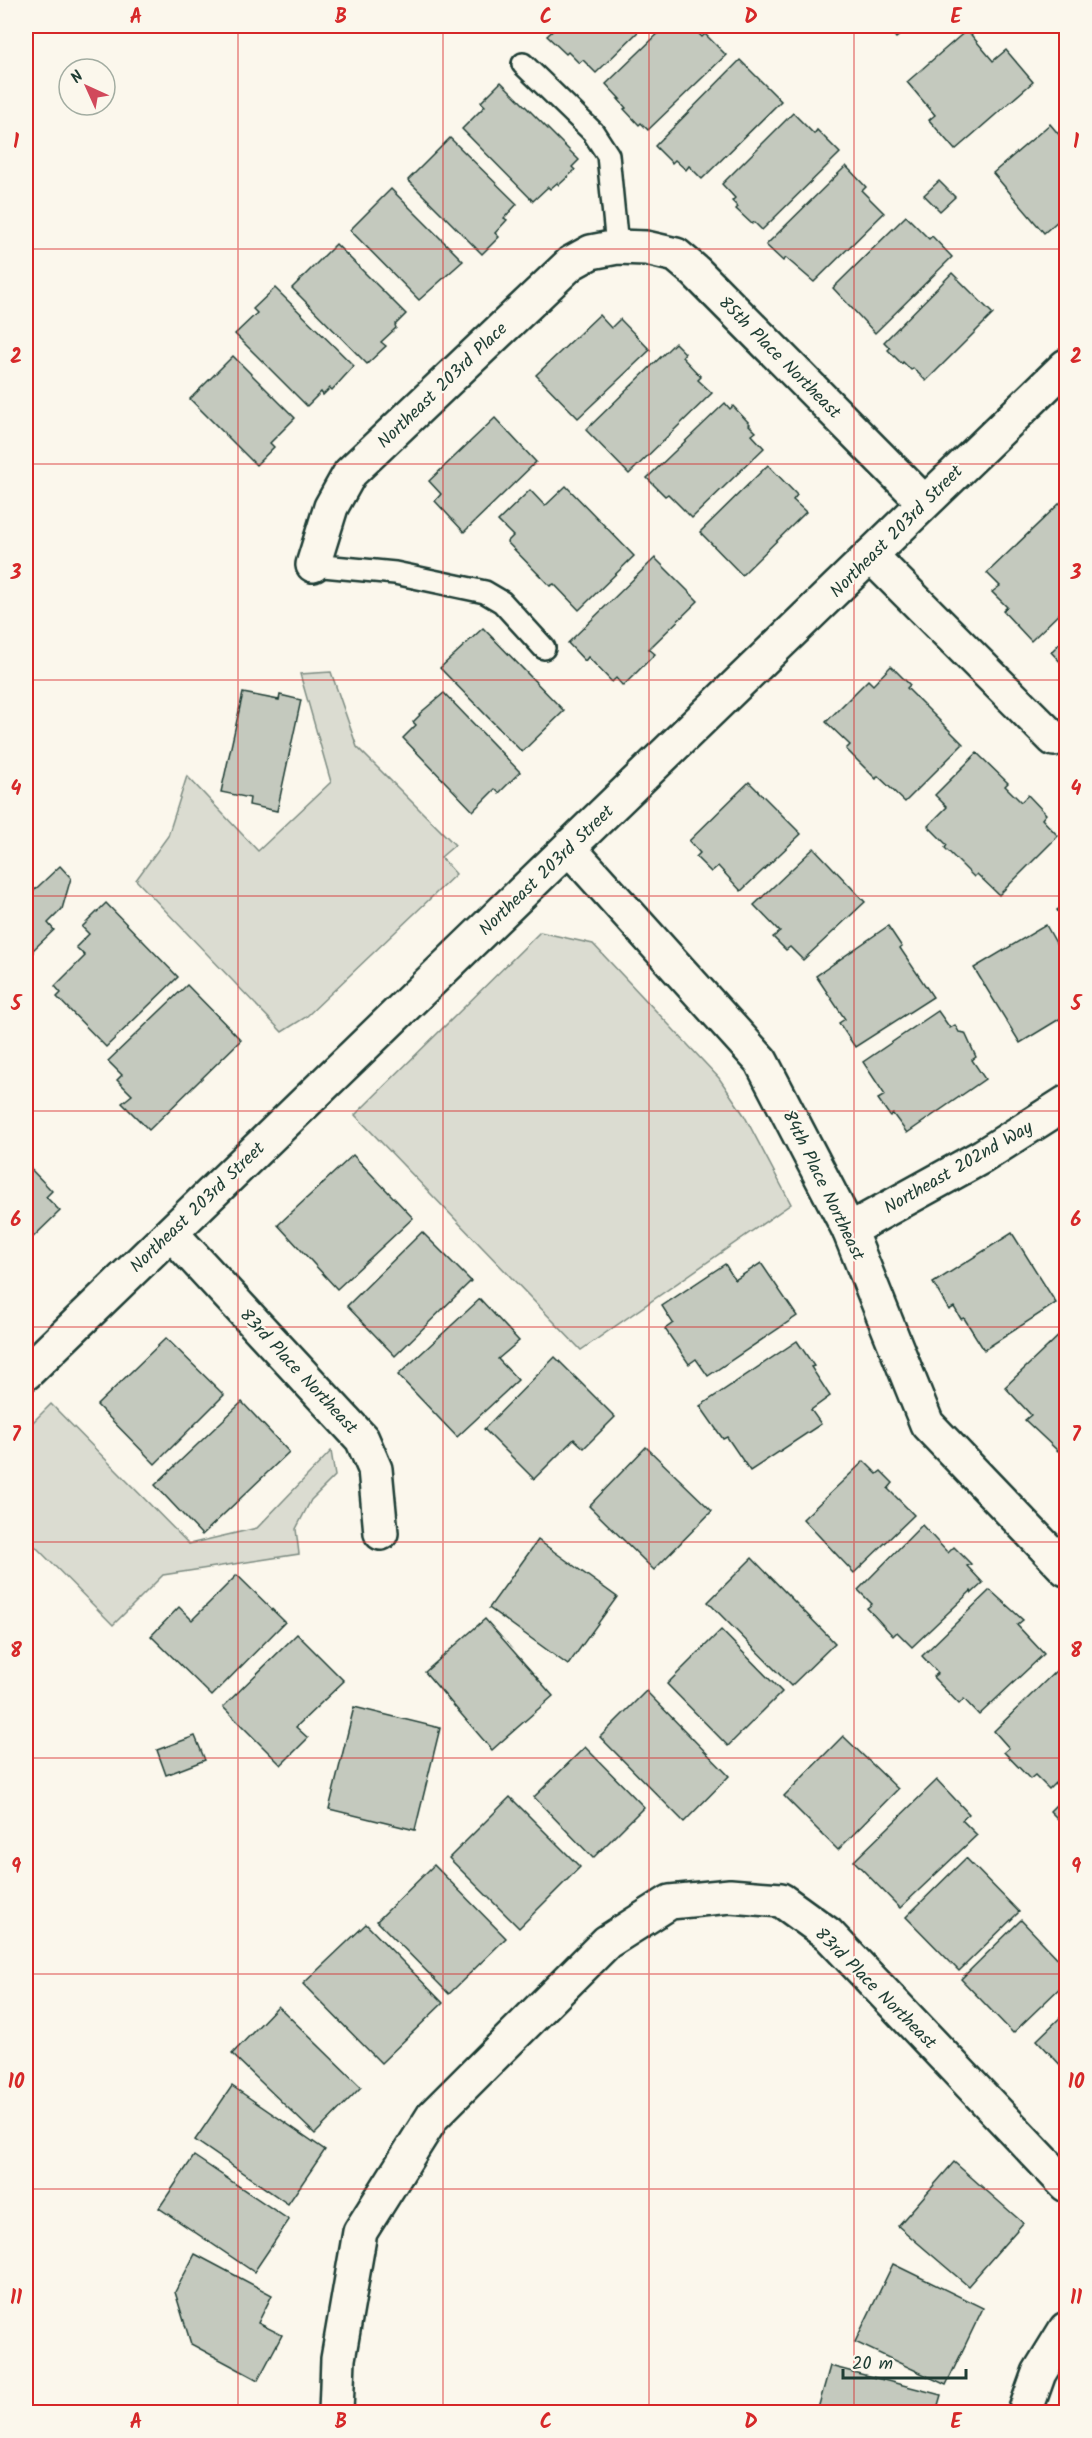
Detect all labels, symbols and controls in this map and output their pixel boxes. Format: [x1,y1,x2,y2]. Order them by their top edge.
text: A [130,2,142,34]
text: B [335,2,347,34]
text: C [540,2,552,34]
text: D [744,2,758,34]
text: E [950,2,962,34]
north arrow [57,57,117,117]
text: N [65,65,90,90]
text: 1 [13,127,19,159]
text: 1 [1073,127,1079,159]
street label: 85th Place Northeast [711,290,848,427]
street label: Northeast 203rd Place [371,316,515,456]
text: 2 [10,342,22,374]
text: 2 [1070,342,1082,374]
street label: Northeast 203rd Street [824,458,971,606]
text: 3 [10,558,22,590]
text: 3 [1070,558,1082,590]
text: 4 [11,774,22,806]
text: 4 [1071,774,1082,806]
street label: Northeast 203rd Street [473,798,622,944]
text: 5 [10,989,23,1021]
text: 5 [1070,989,1083,1021]
street label: 84th Place Northeast [774,1105,872,1267]
street label: Northeast 202nd Way [879,1113,1039,1223]
street label: Northeast 203rd Street [124,1135,273,1281]
text: 6 [11,1205,22,1237]
text: 6 [1071,1205,1082,1237]
street label: 83rd Place Northeast [232,1302,365,1442]
text: 7 [11,1420,21,1452]
text: 7 [1071,1420,1081,1452]
text: 8 [10,1636,22,1668]
text: 8 [1070,1636,1082,1668]
text: 9 [11,1852,21,1884]
text: 9 [1071,1852,1081,1884]
street label: 83rd Place Northeast [807,1921,944,2058]
text: 10 [8,2067,25,2099]
text: 10 [1068,2067,1085,2099]
text: 11 [10,2283,22,2315]
text: 11 [1070,2283,1082,2315]
scale bar [843,2342,966,2380]
text: 20 m [852,2350,893,2379]
text: A [130,2407,142,2438]
text: B [335,2407,347,2438]
text: C [540,2407,552,2438]
text: D [744,2407,758,2438]
text: E [950,2407,962,2438]

